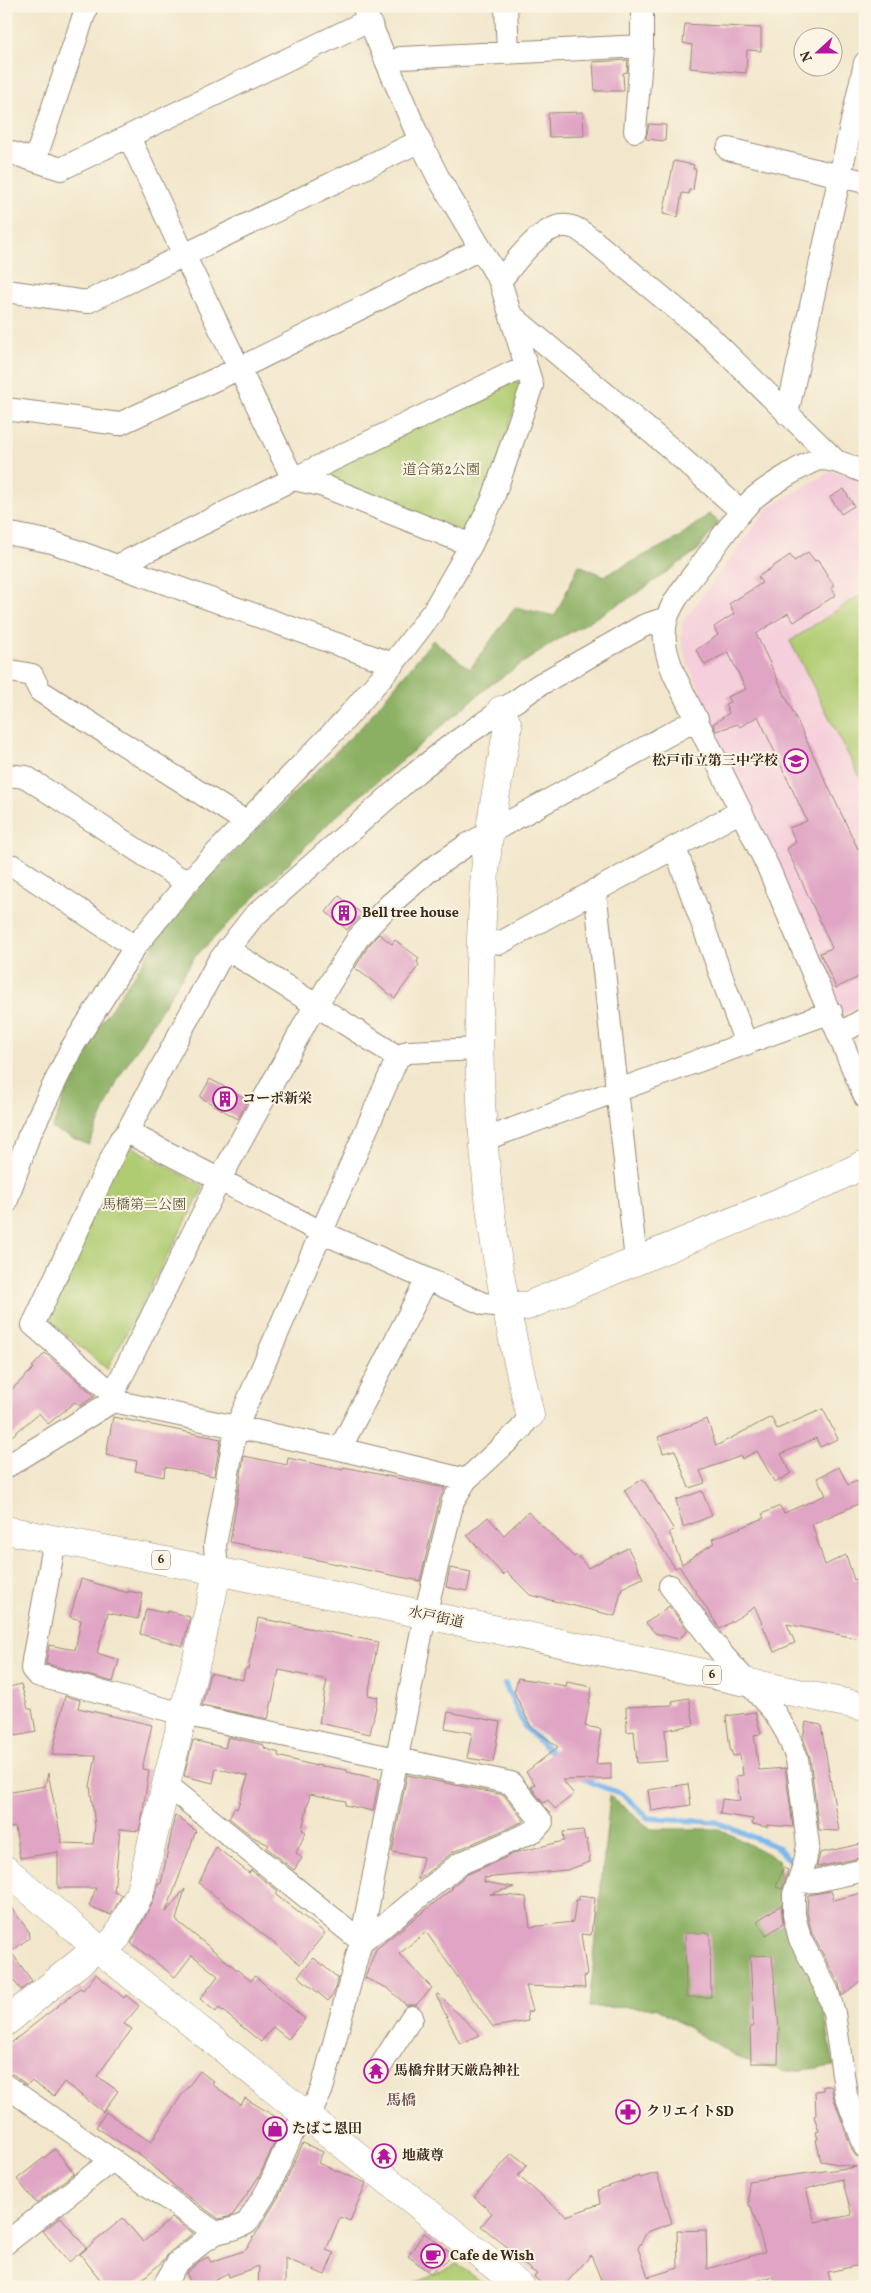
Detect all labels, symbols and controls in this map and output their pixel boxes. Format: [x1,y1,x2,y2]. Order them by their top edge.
north arrow [794,28,844,78]
text: N [797,48,818,64]
park label: 道合第2公園 [402,461,480,480]
school or university icon: 松戸市立第三中学校 [783,748,809,774]
place label: 松戸市立第三中学校 [652,752,778,771]
building icon: Bell tree house [331,900,357,926]
place label: Bell tree house [362,904,459,923]
building icon: コーポ新栄 [212,1086,238,1112]
place label: コーポ新栄 [242,1090,312,1109]
park label: 馬橋第二公園 [102,1196,186,1215]
road number: 6 [152,1550,170,1570]
street label: 水戸街道 [407,1603,465,1633]
road number: 6 [703,1666,721,1684]
temple icon: 馬橋弁財天厳島神社 [363,2058,389,2084]
place label: 馬橋弁財天厳島神社 [394,2062,520,2081]
district label: 馬橋 [386,2091,416,2112]
pharmacy icon: クリエイトSD [615,2099,641,2125]
place label: クリエイトSD [646,2103,734,2122]
shop icon: たばこ恩田 [262,2116,288,2142]
place label: たばこ恩田 [292,2120,362,2139]
temple icon: 地蔵尊 [371,2143,397,2169]
place label: 地蔵尊 [402,2147,444,2166]
cafe icon: Cafe de Wish [420,2243,446,2269]
place label: Cafe de Wish [450,2247,534,2266]

